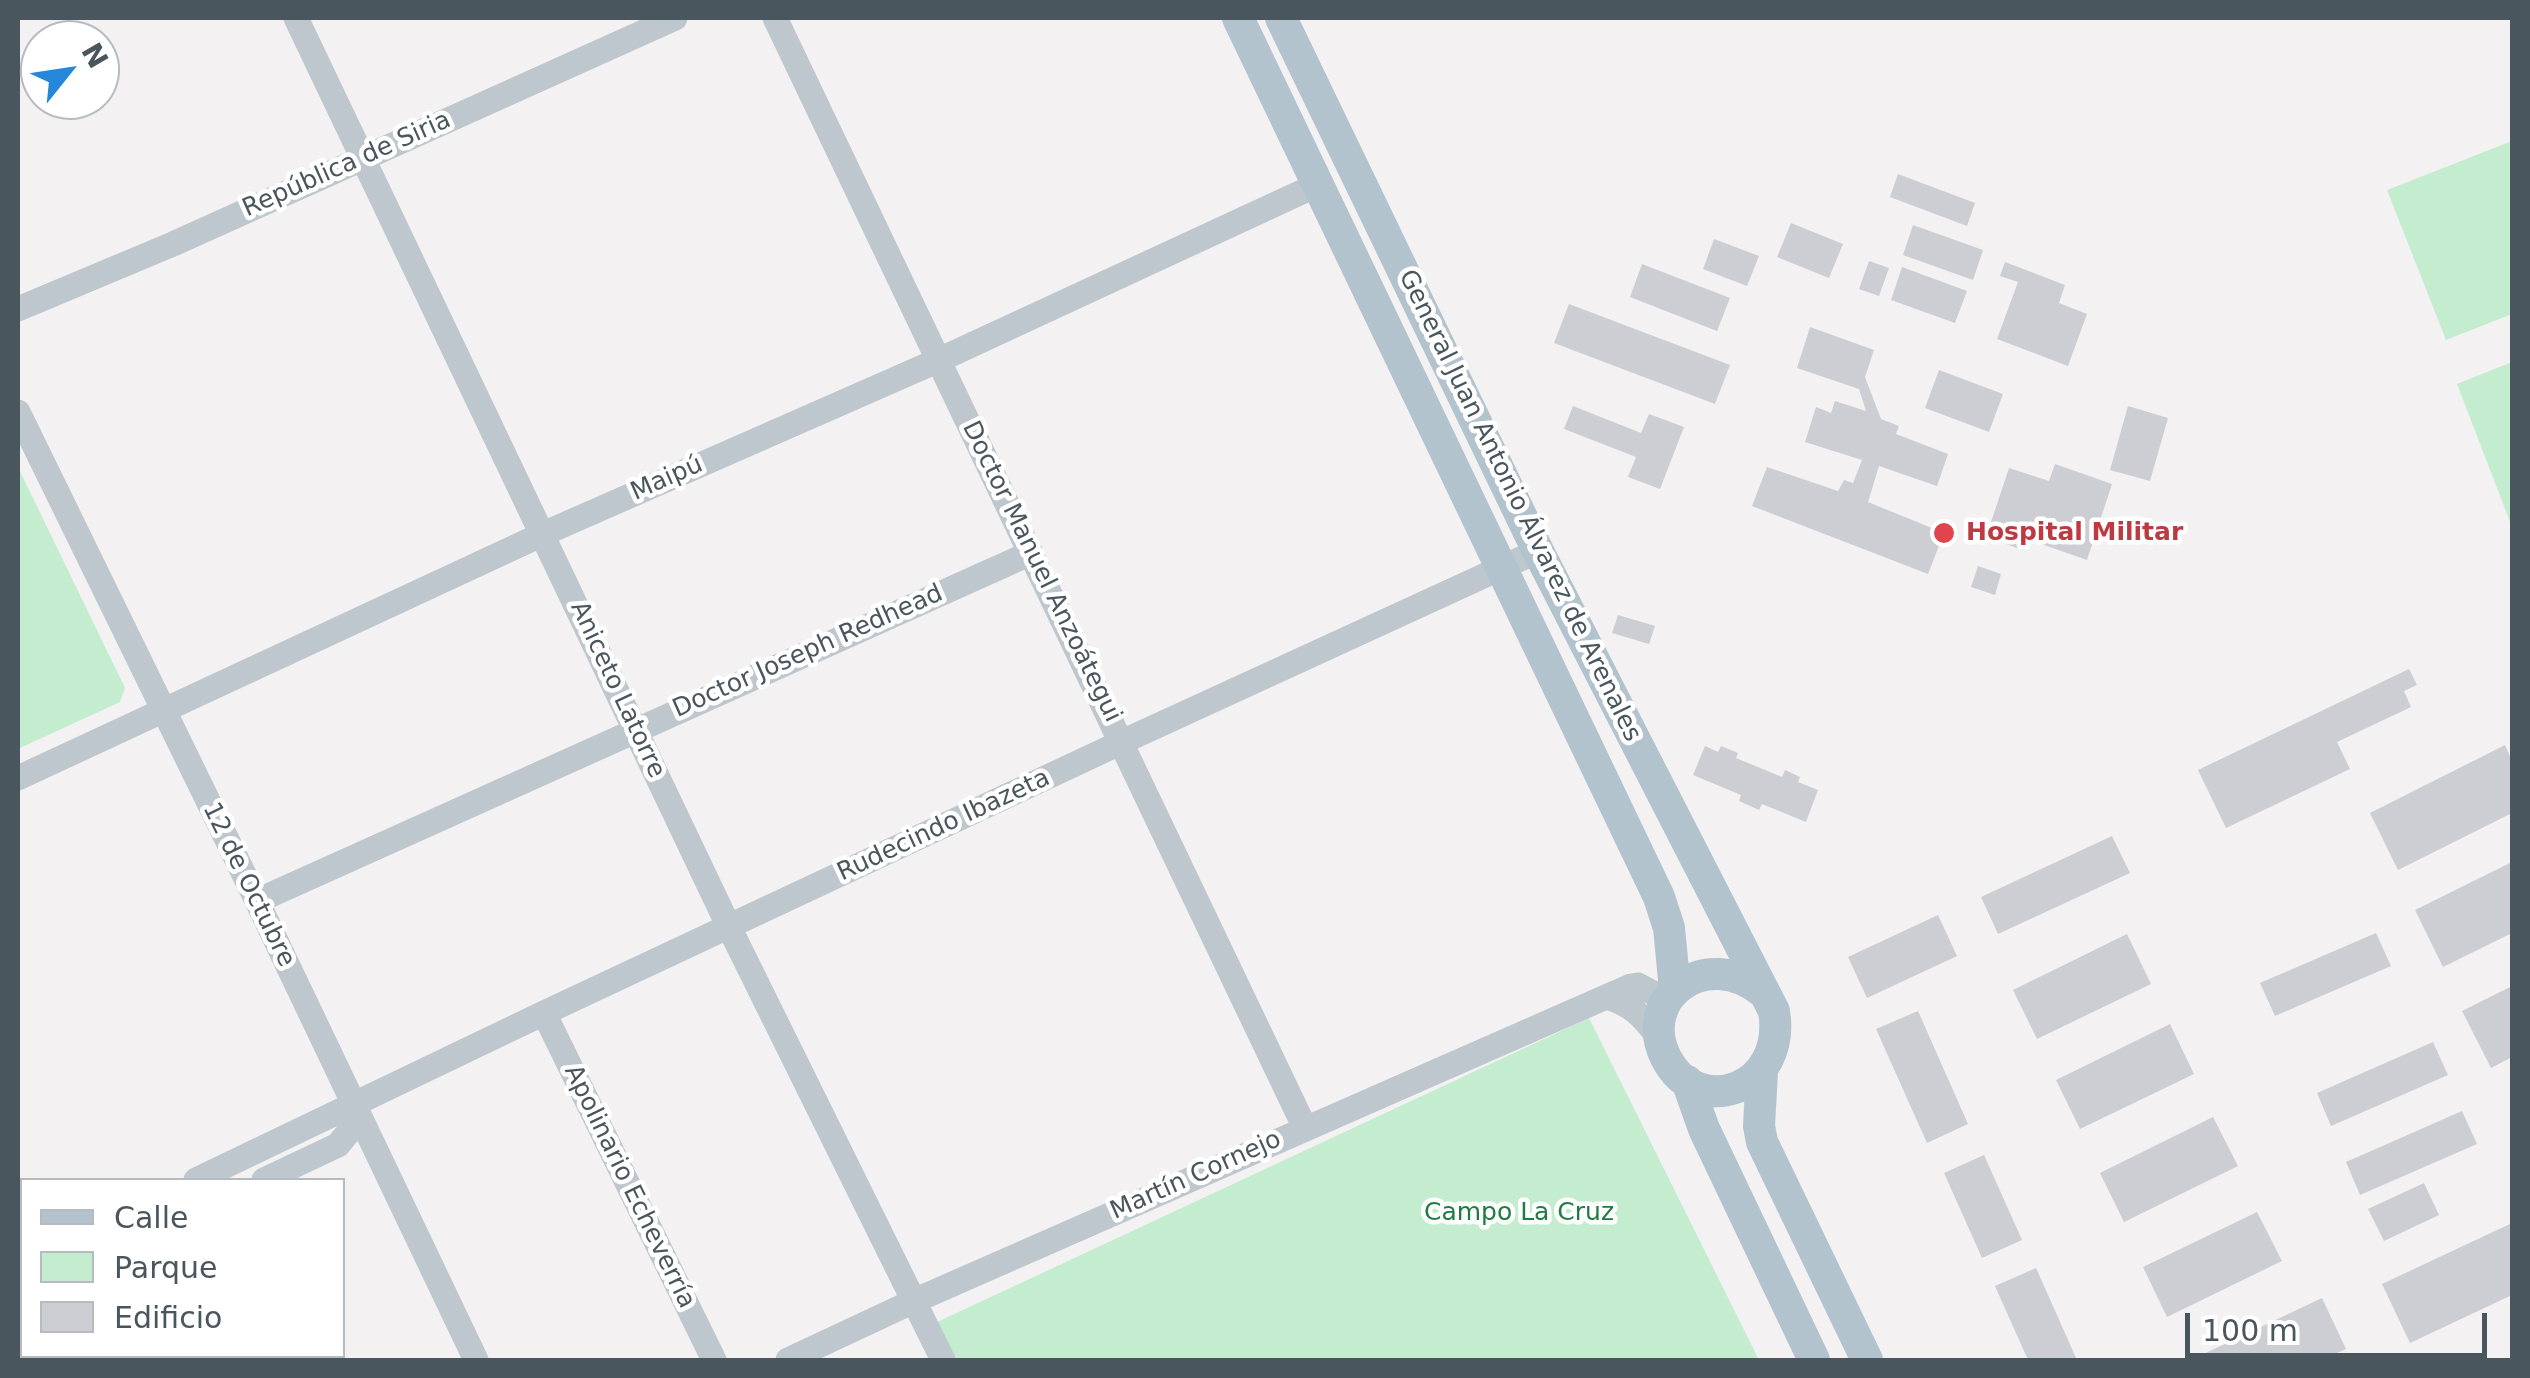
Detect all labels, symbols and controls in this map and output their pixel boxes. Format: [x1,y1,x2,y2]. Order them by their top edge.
north arrow [20,20,120,120]
text: N [75,37,115,74]
street label: República de Siria [238,106,456,224]
street label: General Juan Antonio Álvarez de Arenales [1391,265,1647,747]
street label: Doctor Manuel Anzoátegui [955,417,1127,727]
street label: Maipú [626,450,708,508]
place label: Hospital Militar [1966,518,2183,548]
marker: Hospital Militar [1931,520,1957,546]
street label: Doctor Joseph Redhead [668,579,948,725]
street label: Aniceto Latorre [563,597,671,783]
street label: Rudecindo Ibazeta [833,764,1055,888]
street label: 12 de Octubre [195,798,301,972]
street label: Apolinario Echeverría [557,1060,701,1314]
street label: Martín Cornejo [1106,1125,1286,1227]
legend [20,1178,345,1358]
park label: Campo La Cruz [1424,1198,1614,1228]
text: Calle [114,1200,188,1235]
text: Parque [114,1250,217,1285]
scale bar [2190,1293,2492,1355]
text: Edificio [114,1300,222,1335]
text: 100 m [2202,1313,2298,1348]

